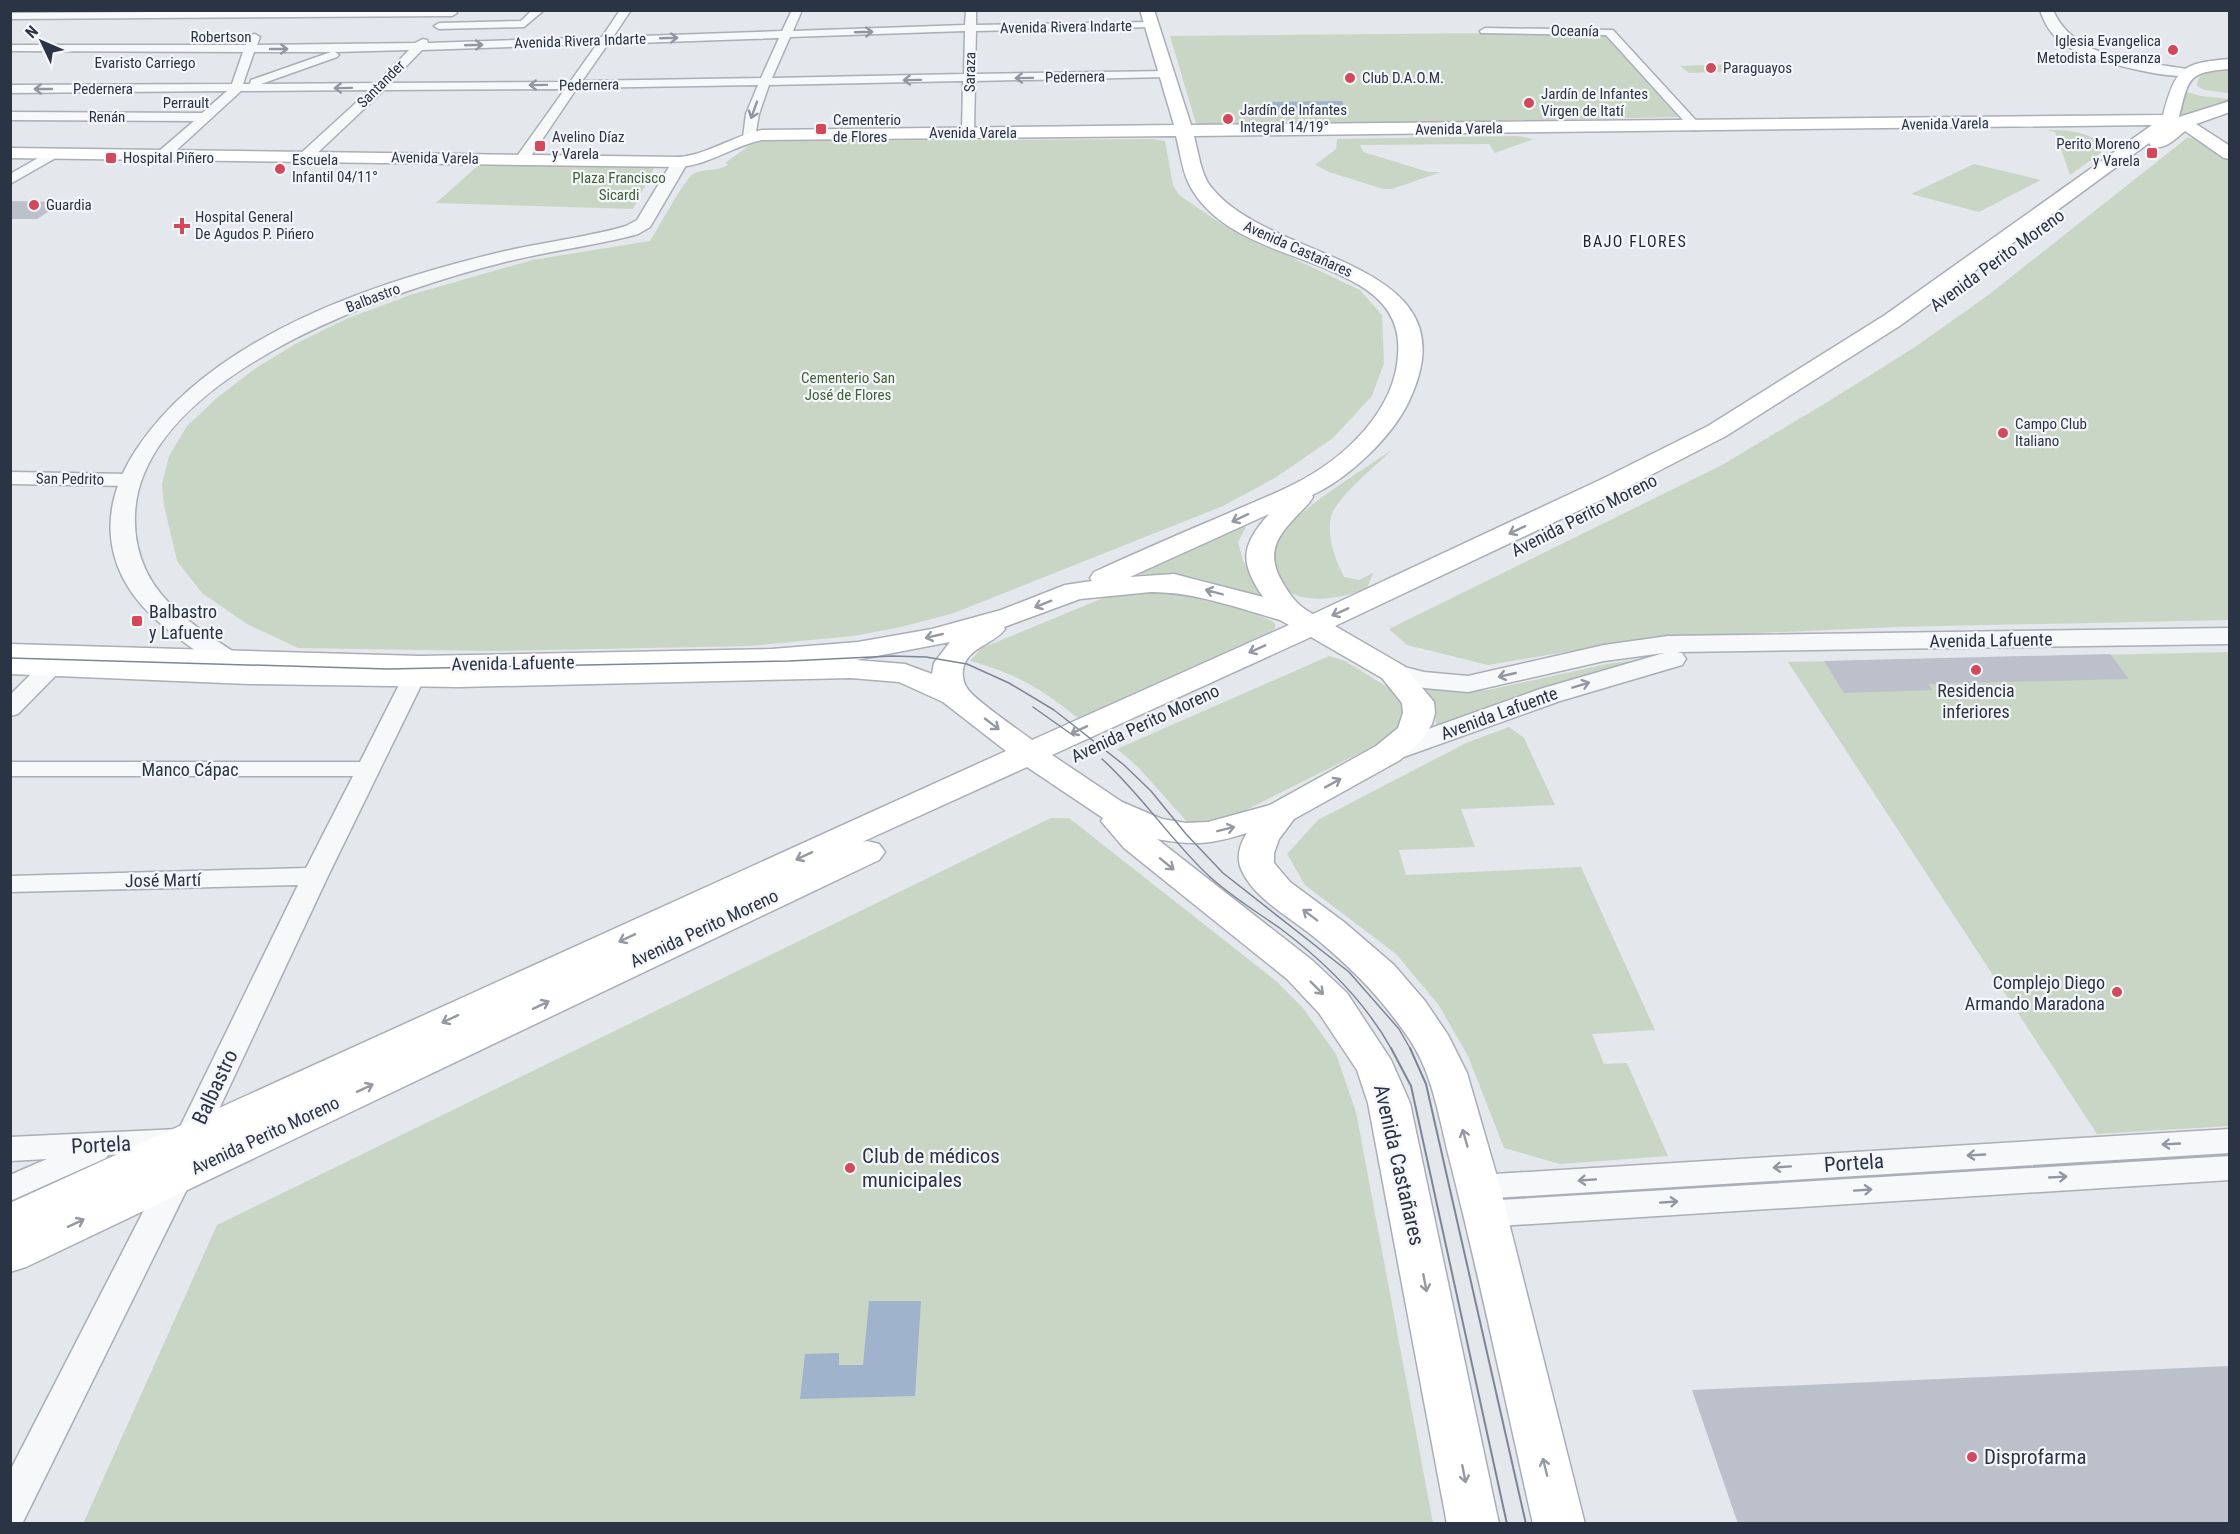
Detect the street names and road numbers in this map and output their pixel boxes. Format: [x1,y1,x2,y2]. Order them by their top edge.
street label: Avenida Rivera Indarte [1000,17,1132,37]
street label: Oceanía [1551,22,1599,40]
street label: Robertson [191,28,251,46]
street label: Avenida Rivera Indarte [514,30,646,52]
street label: Saraza [961,52,979,92]
street label: Evaristo Carriego [94,54,196,72]
street label: Santander [353,56,409,112]
street label: Pedernera [1045,67,1105,87]
street label: Pedernera [559,75,619,95]
street label: Pedernera [73,80,133,98]
street label: Perrault [163,94,209,112]
street label: Renán [89,108,125,126]
street label: Avenida Varela [1901,114,1989,134]
street label: Avenida Varela [1415,119,1503,139]
street label: Avenida Varela [929,124,1017,142]
street label: Avenida Varela [391,148,479,168]
street label: Avenida Perito Moreno [1926,204,2068,316]
street label: Avenida Castañares [1241,217,1355,281]
street label: Balbastro [343,279,403,317]
street label: San Pedrito [36,469,104,489]
street label: Avenida Perito Moreno [1508,469,1660,561]
street label: Avenida Lafuente [1929,628,2053,652]
street label: Avenida Lafuente [451,651,575,675]
street label: Avenida Perito Moreno [1068,679,1222,767]
street label: Avenida Lafuente [1438,682,1560,744]
street label: Manco Cápac [141,759,239,780]
street label: José Martí [125,869,202,891]
street label: Avenida Perito Moreno [627,884,781,972]
street label: Balbastro [187,1046,243,1128]
street label: Avenida Castañares [1369,1082,1429,1248]
street label: Avenida Perito Moreno [188,1091,342,1179]
street label: Portela [70,1131,132,1159]
street label: Portela [1823,1149,1885,1177]

